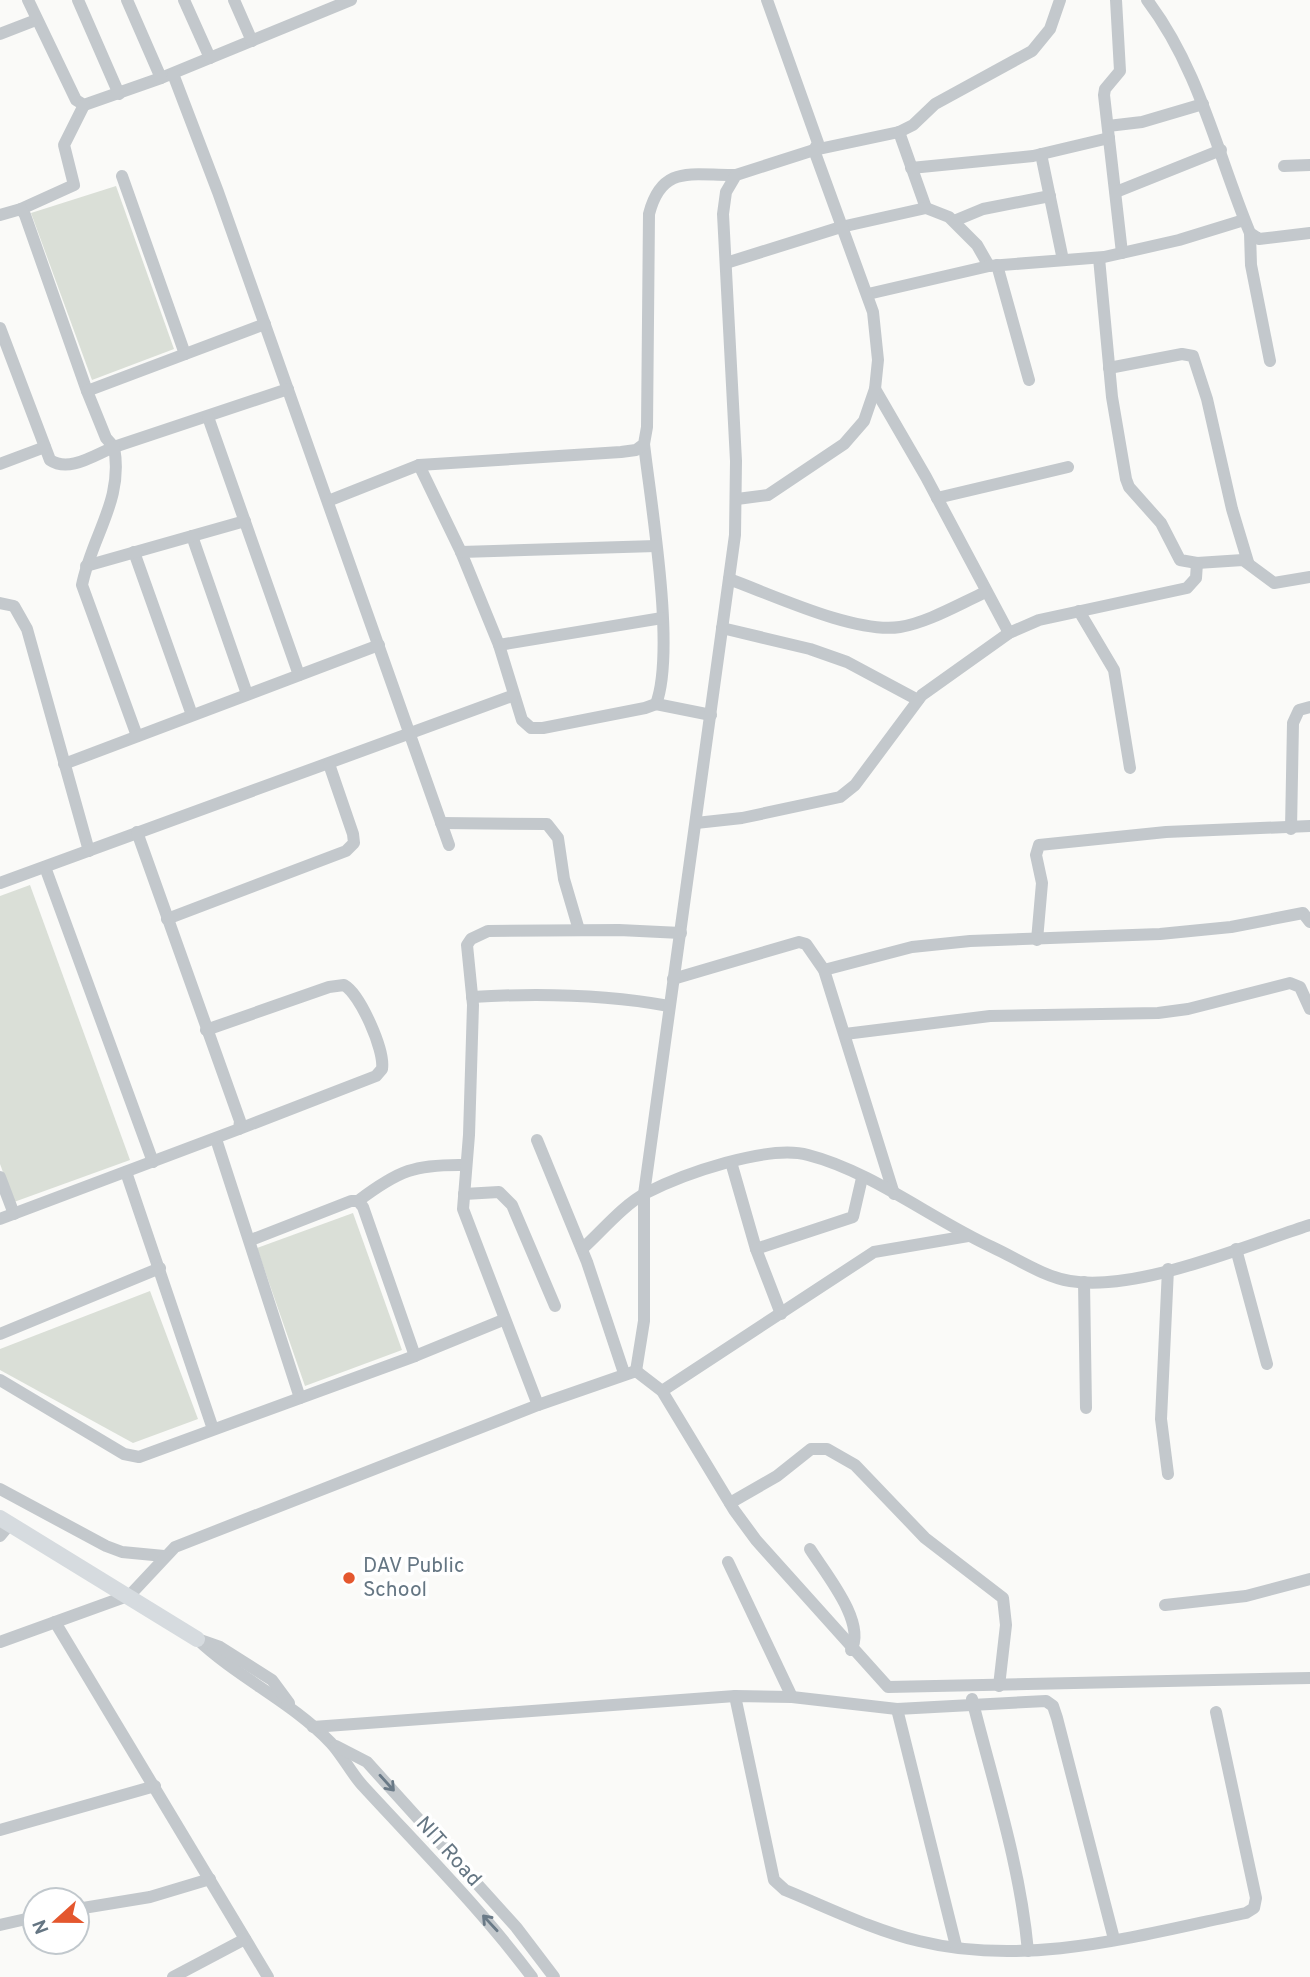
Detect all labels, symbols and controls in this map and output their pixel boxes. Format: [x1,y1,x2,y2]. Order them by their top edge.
place label: DAV Public School [363,1553,464,1604]
marker: DAV Public School [341,1570,357,1586]
one-way arrow [378,1774,395,1791]
street label: NIT Road [409,1811,487,1893]
north arrow [21,1886,91,1956]
one-way arrow [482,1914,498,1932]
text: N [28,1916,56,1937]

